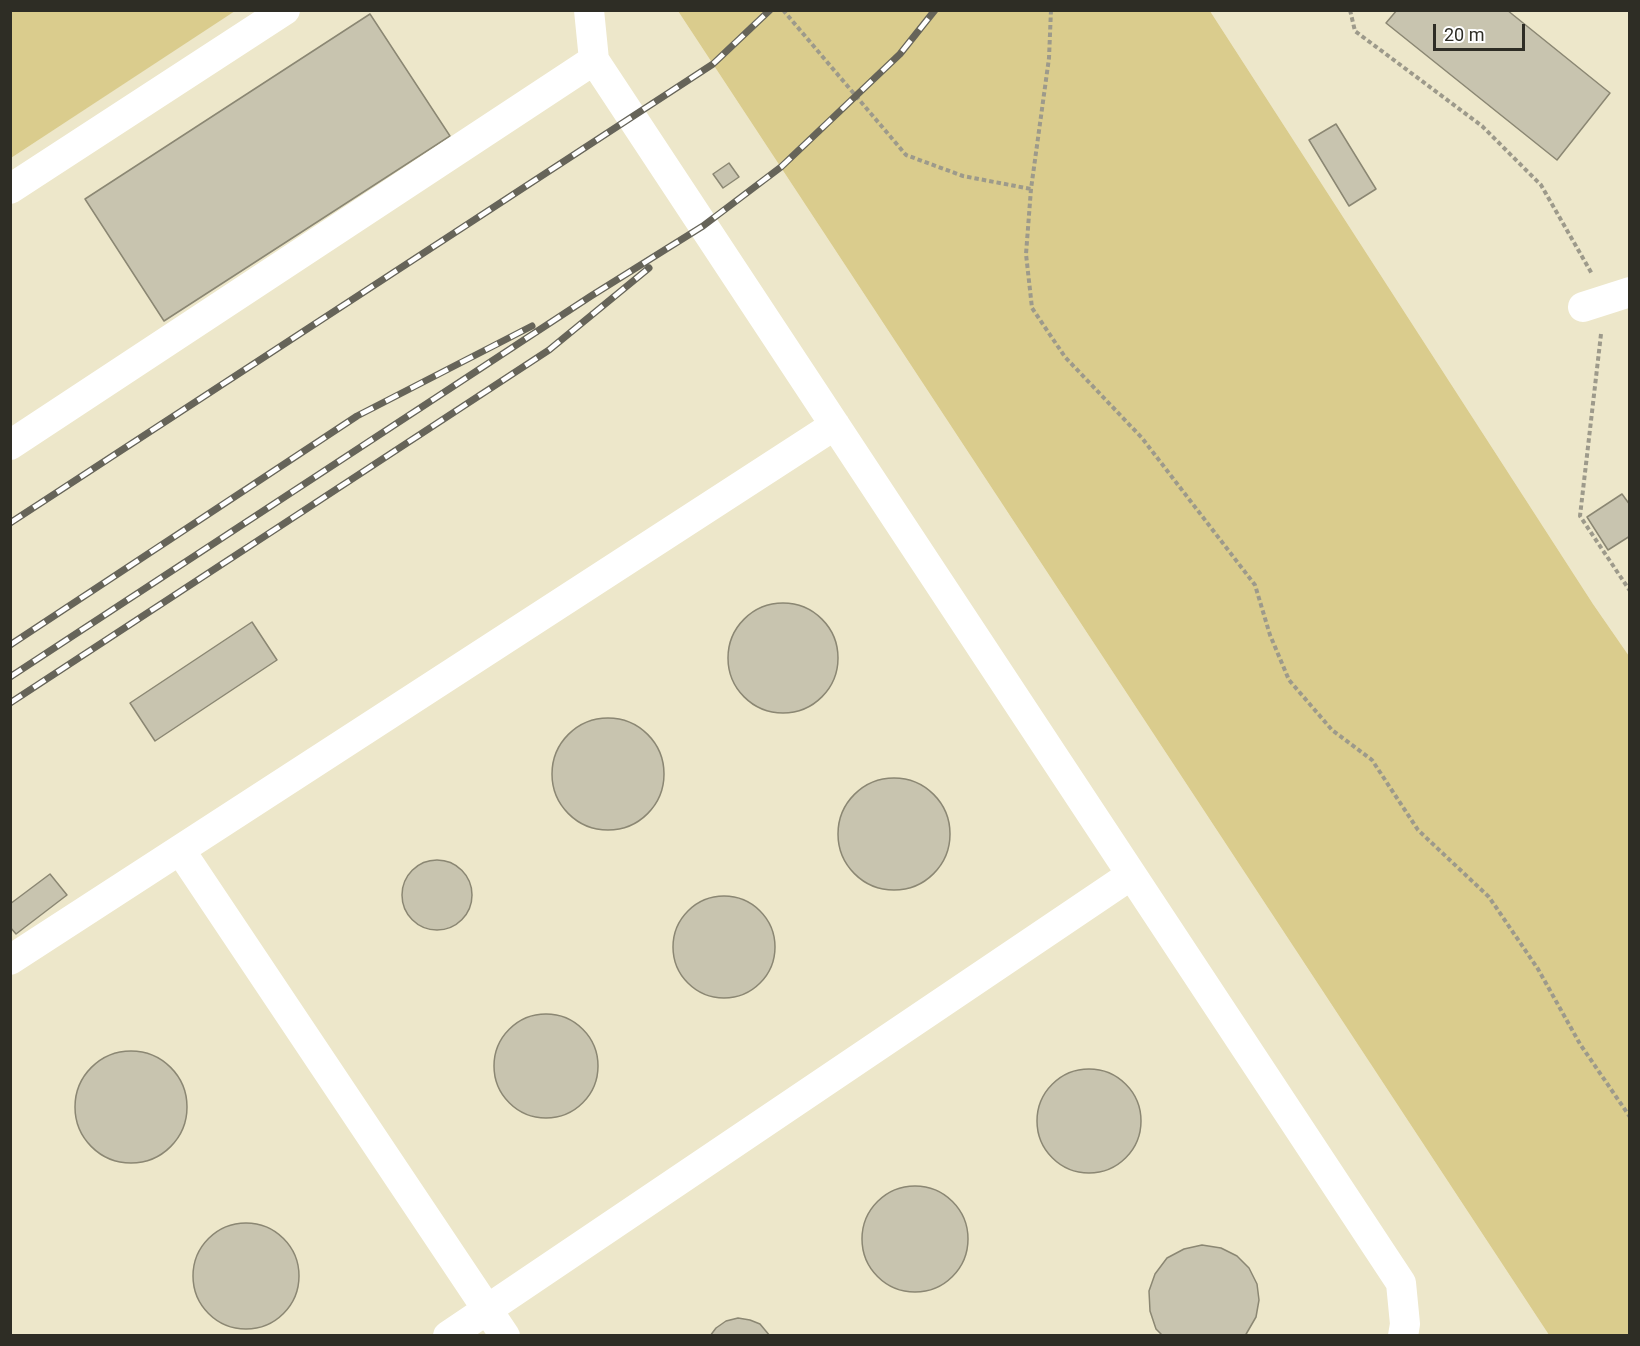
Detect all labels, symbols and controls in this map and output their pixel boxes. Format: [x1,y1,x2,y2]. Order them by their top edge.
scale bar [1436,12,1528,50]
text: 20 m [1444,24,1484,45]

